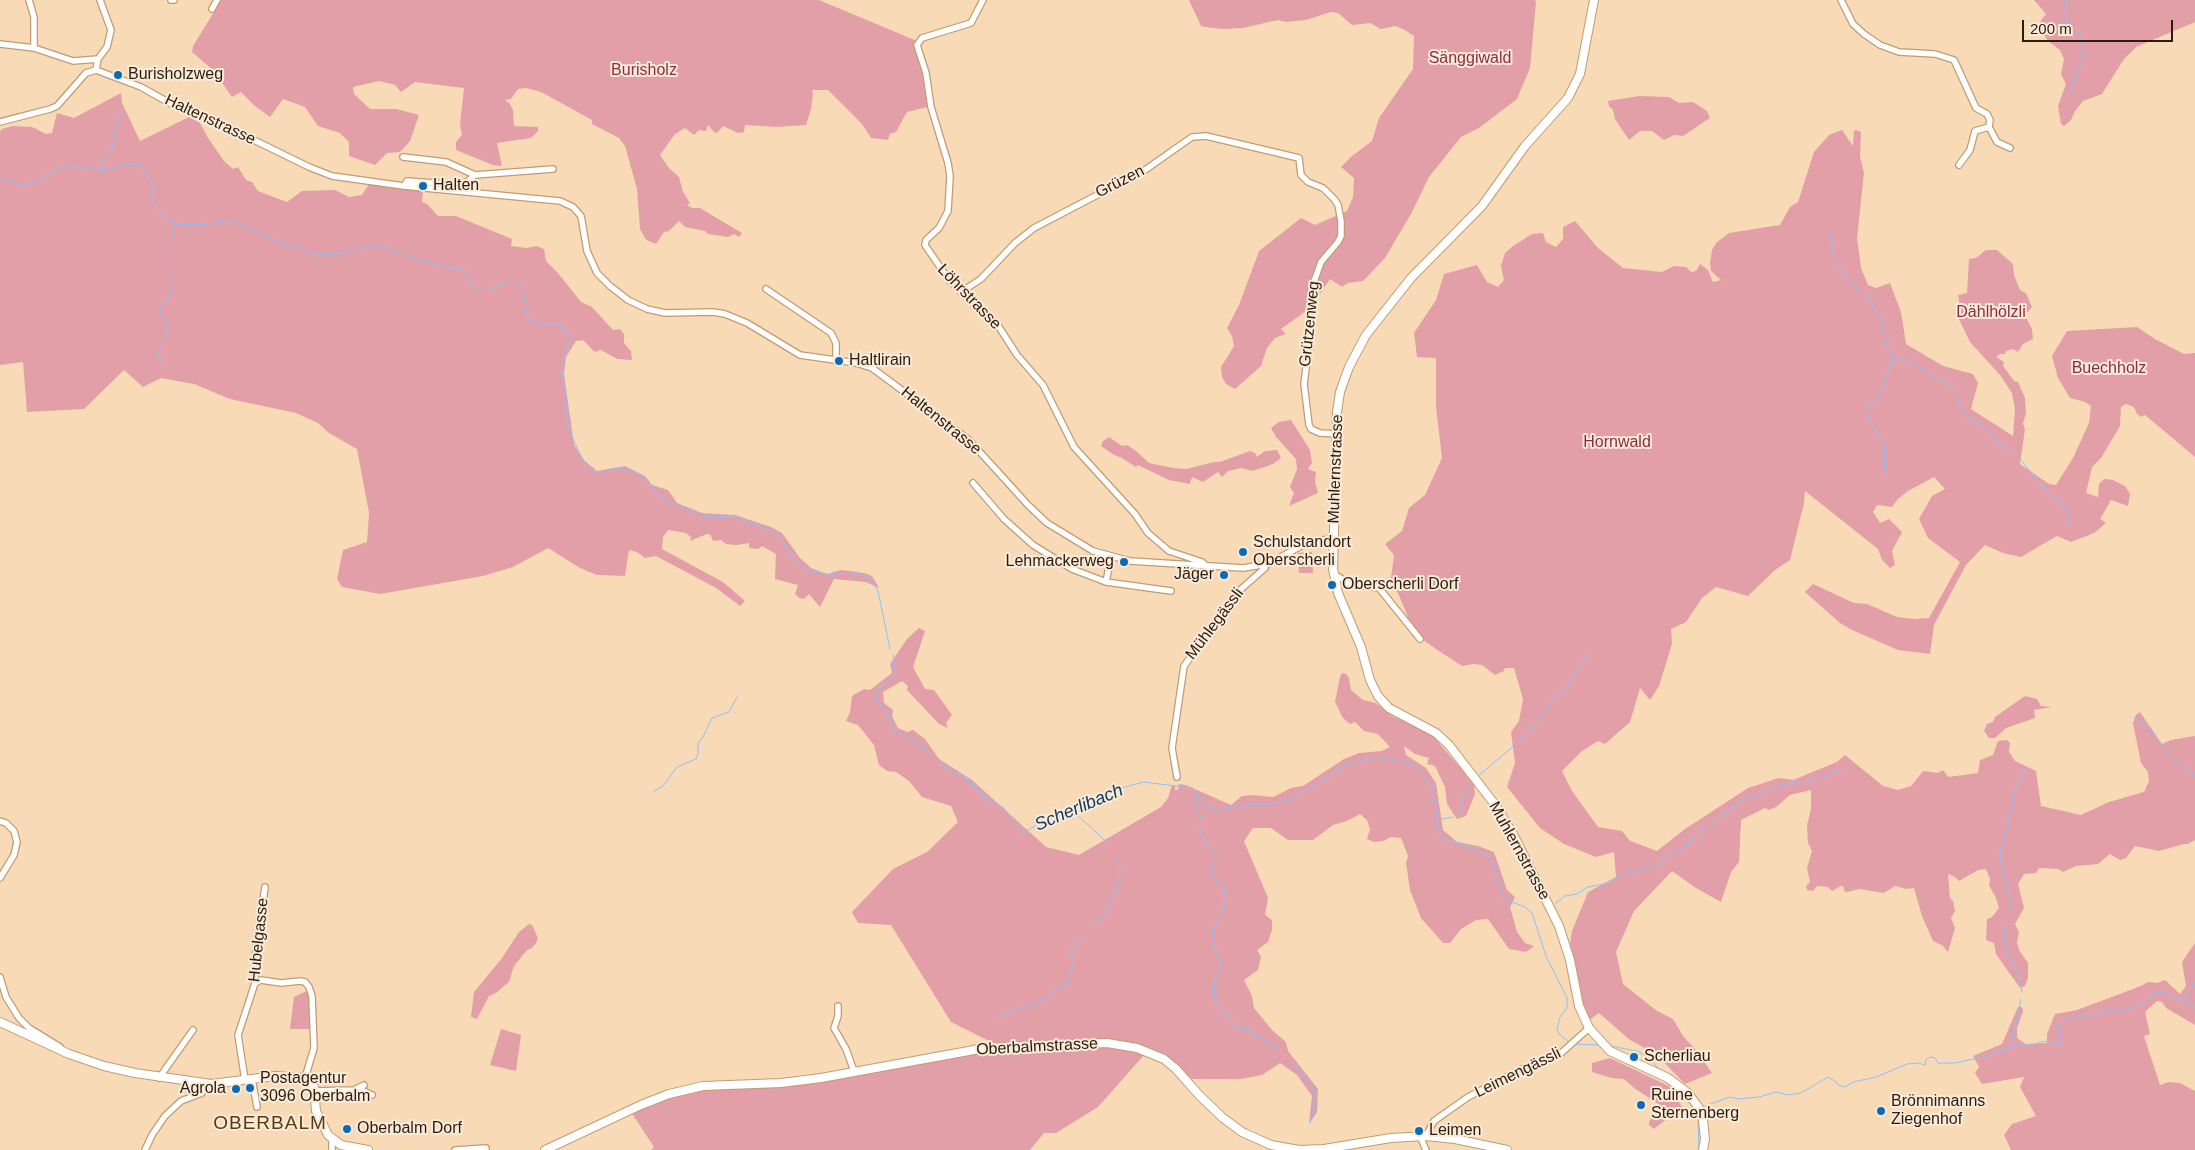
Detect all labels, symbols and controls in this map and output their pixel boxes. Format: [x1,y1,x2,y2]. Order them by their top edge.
scale bar [2025,10,2176,42]
text: 200 m [2030,20,2072,37]
park label: Sänggiwald [1429,49,1511,69]
park label: Burisholz [611,61,677,81]
place label: Burisholzweg [128,65,223,85]
marker: Burisholzweg [112,69,124,81]
street label: Haltenstrasse [162,91,258,149]
street label: Grüzen [1092,162,1148,202]
place label: Halten [433,176,479,196]
marker: Halten [417,180,429,192]
street label: Löhrstrasse [933,260,1005,334]
street label: Grützenweg [1296,280,1324,368]
park label: Dählhölzli [1956,303,2026,323]
place label: Haltlirain [849,351,911,371]
marker: Haltlirain [833,355,845,367]
park label: Buechholz [2072,359,2146,379]
street label: Haltenstrasse [897,383,985,459]
street label: Muhlernstrasse [1324,414,1348,524]
park label: Hornwald [1583,433,1651,453]
place label: Schulstandort Oberscherli [1253,533,1351,571]
marker: Schulstandort Oberscherli [1237,546,1249,558]
place label: Lehmackerweg [1006,552,1114,572]
marker: Lehmackerweg [1118,556,1130,568]
place label: Jäger [1174,565,1214,585]
marker: Jäger [1218,569,1230,581]
place label: Oberscherli Dorf [1342,575,1458,595]
marker: Oberscherli Dorf [1326,579,1338,591]
street label: Mühlegässli [1182,584,1248,664]
water label: Scherlibach [1031,780,1127,836]
street label: Muhlernstrasse [1484,799,1554,903]
street label: Hubelgasse [245,897,273,983]
street label: Oberbalmstrasse [976,1034,1098,1060]
street label: Leimengässli [1472,1044,1564,1102]
place label: Scherliau [1644,1047,1711,1067]
marker: Scherliau [1628,1051,1640,1063]
place label: Postagentur 3096 Oberbalm [260,1069,370,1107]
place label: Agrola [180,1079,226,1099]
marker: Postagentur 3096 Oberbalm [244,1082,256,1094]
marker: Agrola [230,1083,242,1095]
place label: Ruine Sternenberg [1651,1086,1739,1124]
place label: Brönnimanns Ziegenhof [1891,1092,1985,1130]
marker: Ruine Sternenberg [1635,1099,1647,1111]
marker: Brönnimanns Ziegenhof [1875,1105,1887,1117]
district label: OBERBALM [212,1113,328,1135]
place label: Oberbalm Dorf [357,1119,462,1139]
place label: Leimen [1429,1121,1481,1141]
marker: Oberbalm Dorf [341,1123,353,1135]
marker: Leimen [1413,1125,1425,1137]

